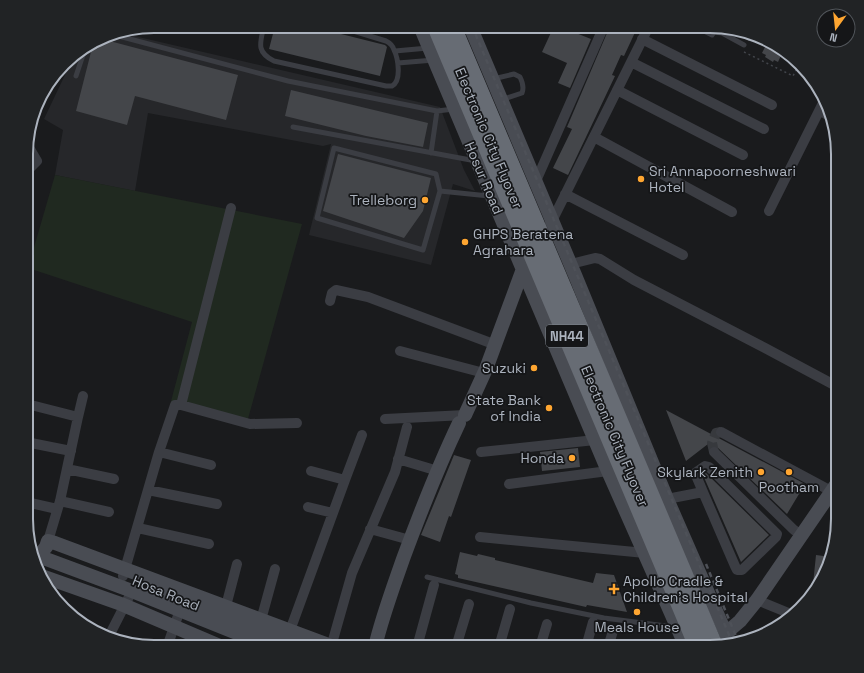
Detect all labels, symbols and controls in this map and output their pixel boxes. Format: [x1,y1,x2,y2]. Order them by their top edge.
north arrow [816,8,856,48]
text: N [828,30,839,45]
street label: Electronic City Flyover [451,65,527,211]
street label: Hosur Road [461,139,507,217]
place label: Sri Annapoorneshwari Hotel [649,162,796,196]
marker: Sri Annapoorneshwari Hotel [636,174,646,184]
place label: Trelleborg [350,191,417,209]
marker: Trelleborg [420,195,430,205]
place label: GHPS Beratena Agrahara [473,225,573,259]
marker: GHPS Beratena Agrahara [460,237,470,247]
road number: NH44 [546,325,588,347]
place label: Suzuki [482,359,526,377]
marker: Suzuki [529,363,539,373]
street label: Electronic City Flyover [577,363,653,509]
place label: State Bank of India [467,391,541,425]
marker: State Bank of India [544,403,554,413]
place label: Honda [521,449,564,467]
marker: Honda [567,453,577,463]
place label: Skylark Zenith [657,463,753,481]
marker: Skylark Zenith [756,467,766,477]
marker: Pootham [784,467,794,477]
place label: Pootham [759,478,819,496]
street label: Hosa Road [130,571,202,615]
place label: Apollo Cradle & Children's Hospital [623,572,748,606]
marker: Apollo Cradle & Children's Hospital [608,583,620,595]
marker: Meals House [632,607,642,617]
place label: Meals House [595,618,679,636]

